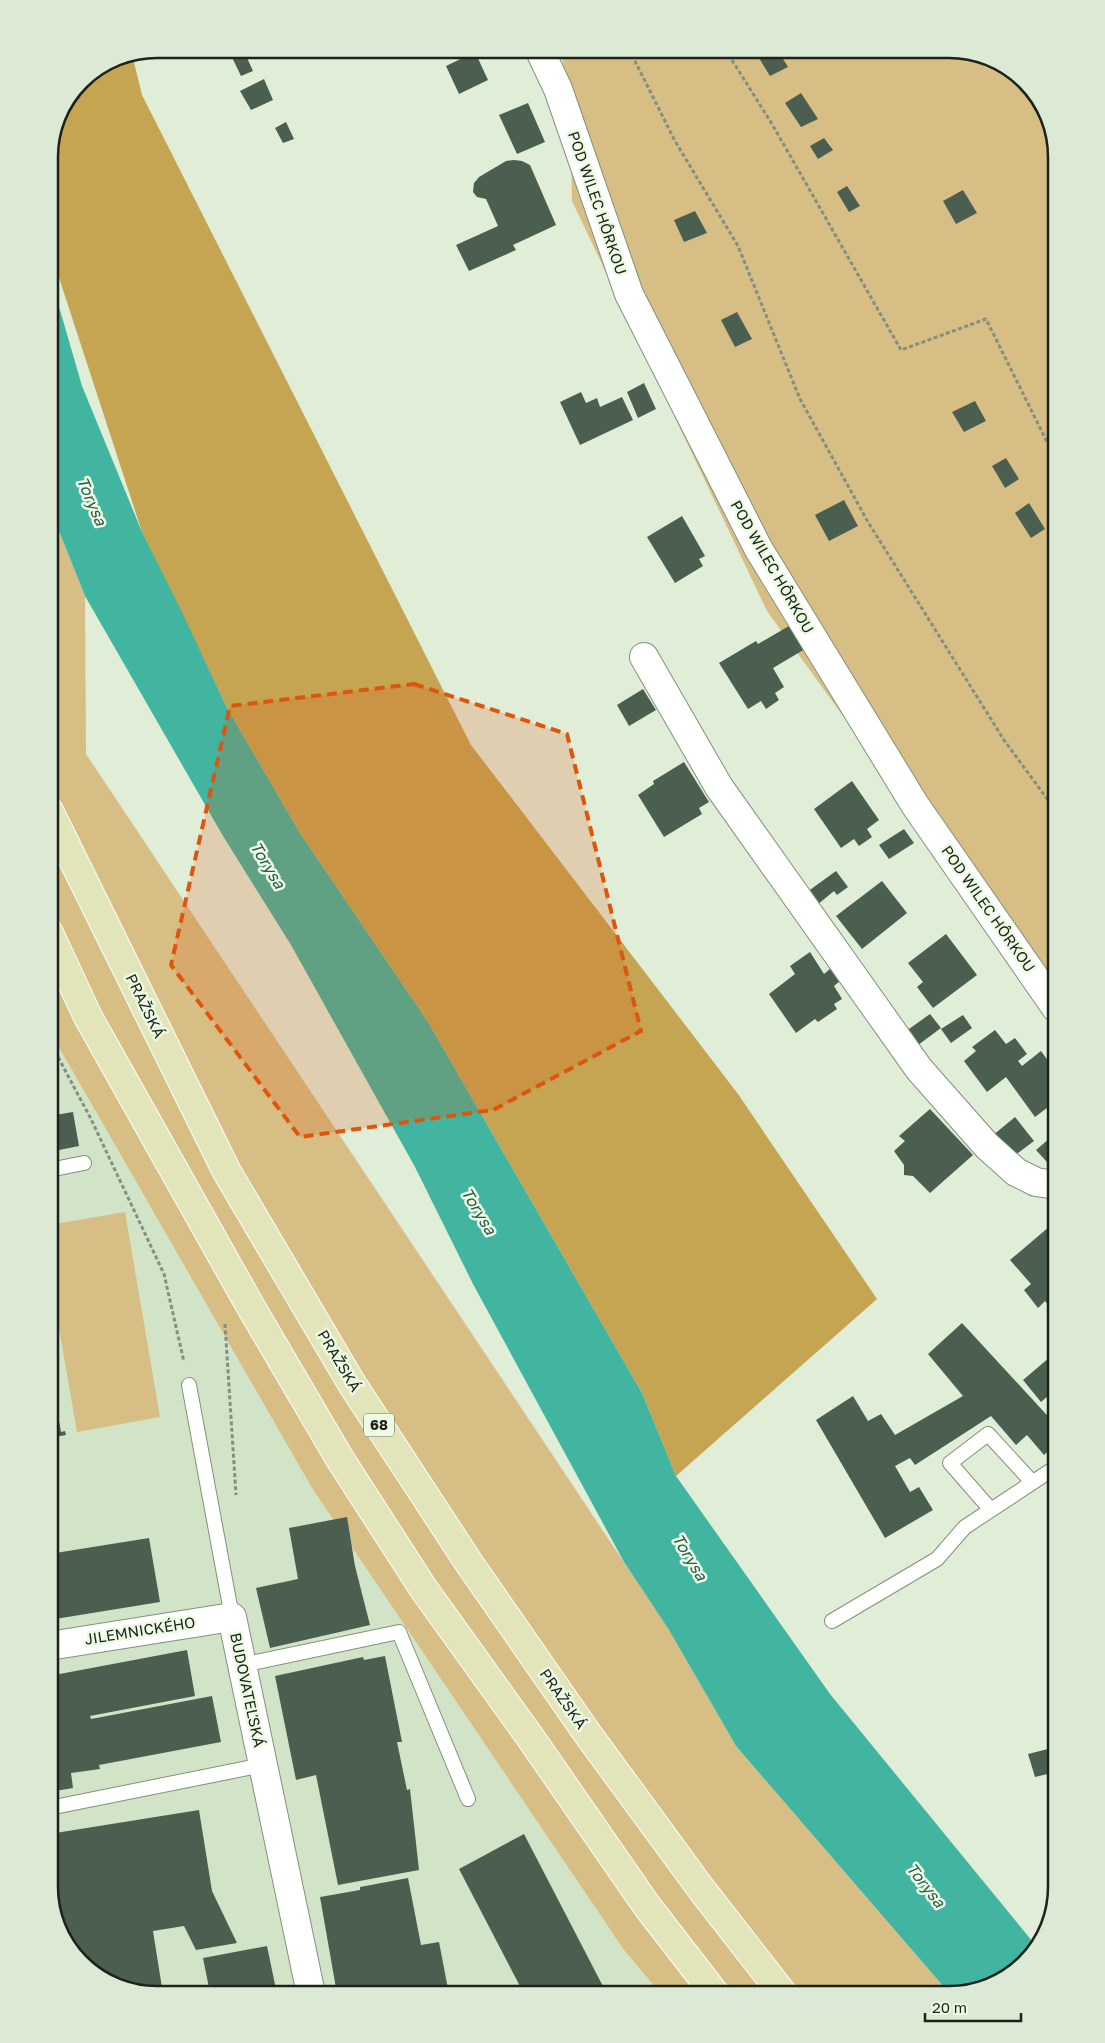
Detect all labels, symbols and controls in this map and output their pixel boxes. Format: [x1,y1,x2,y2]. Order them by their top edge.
street label: POD WILEC HÔRKOU [565,129,631,277]
water label: Torysa [73,473,112,529]
street label: POD WILEC HÔRKOU [727,497,818,636]
water label: Torysa [246,838,290,893]
street label: POD WILEC HÔRKOU [938,842,1039,975]
street label: PRAŽSKÁ [123,971,169,1041]
water label: Torysa [457,1184,501,1239]
street label: PRAŽSKÁ [314,1326,365,1395]
road number: 68 [364,1414,394,1436]
water label: Torysa [668,1530,712,1585]
street label: JILEMNICKÉHO [83,1612,197,1648]
street label: BUDOVATEĽSKÁ [227,1631,269,1749]
street label: PRAŽSKÁ [537,1665,591,1732]
water label: Torysa [902,1859,950,1912]
scale bar [925,1990,1021,2022]
text: 20 m [932,1998,967,2016]

